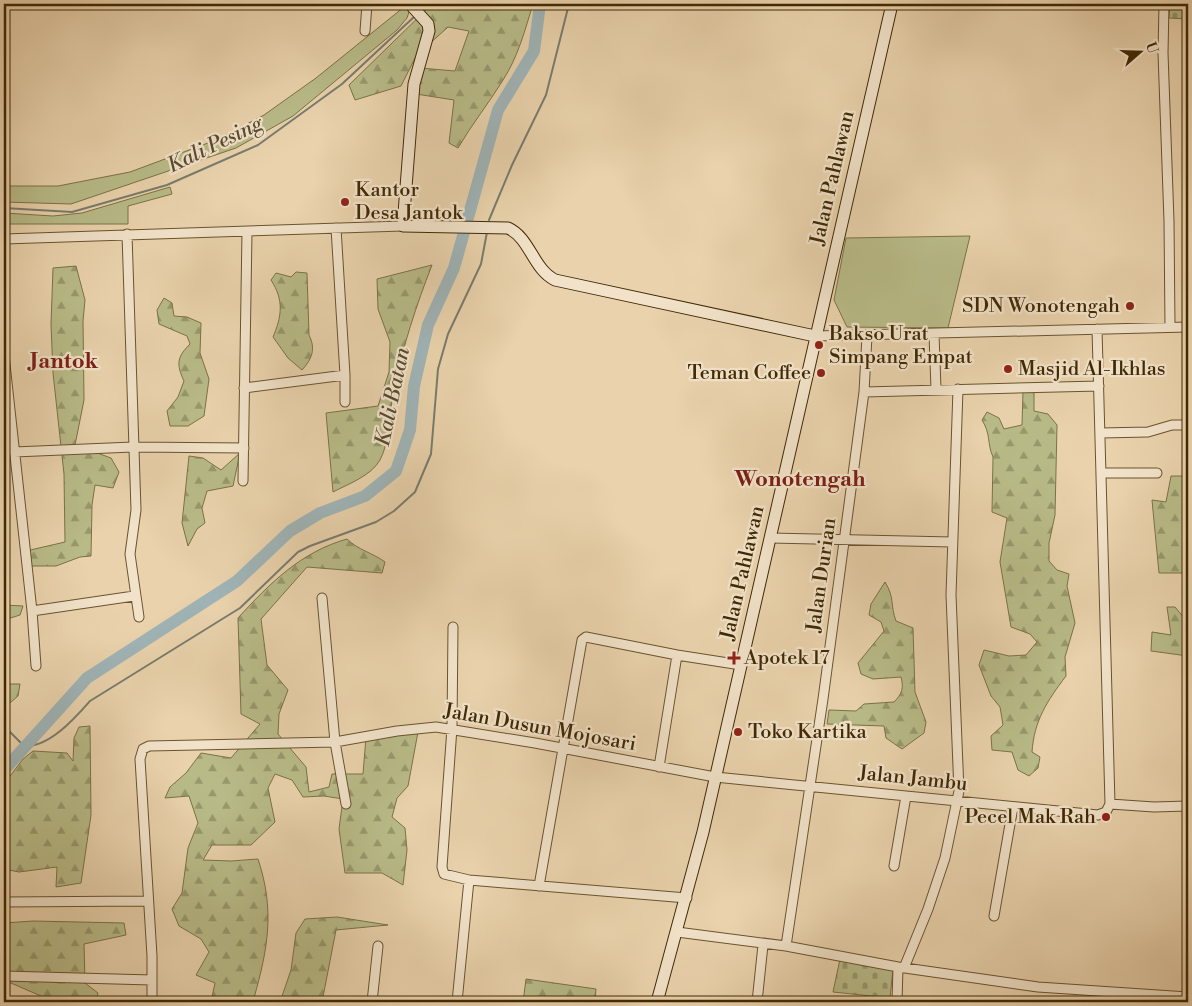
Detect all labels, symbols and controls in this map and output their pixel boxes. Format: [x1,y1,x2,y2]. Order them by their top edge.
north arrow [1114,28,1164,78]
text: U [1141,40,1162,56]
street label: Jalan Pahlawan [805,108,861,249]
water label: Kali Pesing [163,110,268,179]
place label: Kantor Desa Jantok [355,178,464,226]
marker: Kantor Desa Jantok [339,196,351,208]
place label: SDN Wonotengah [962,294,1120,319]
marker: SDN Wonotengah [1124,300,1136,312]
place label: Bakso Urat Simpang Empat [828,322,973,370]
marker: Bakso Urat Simpang Empat [813,339,825,351]
water label: Kali Batan [370,345,416,449]
district label: Jantok [27,348,99,375]
place label: Masjid Al-Ikhlas [1018,357,1166,382]
place label: Teman Coffee [688,361,811,386]
marker: Masjid Al-Ikhlas [1002,363,1014,375]
marker: Teman Coffee [815,367,827,379]
district label: Wonotengah [733,466,866,493]
street label: Jalan Pahlawan [715,503,771,644]
street label: Jalan Durian [801,516,842,635]
place label: Apotek 17 [743,646,830,671]
marker: Apotek 17 [728,652,740,664]
street label: Jalan Dusun Mojosari [441,699,639,757]
place label: Toko Kartika [748,720,868,745]
marker: Toko Kartika [732,726,744,738]
street label: Jalan Jambu [856,761,969,797]
place label: Pecel Mak Rah [965,805,1096,830]
marker: Pecel Mak Rah [1100,811,1112,823]

